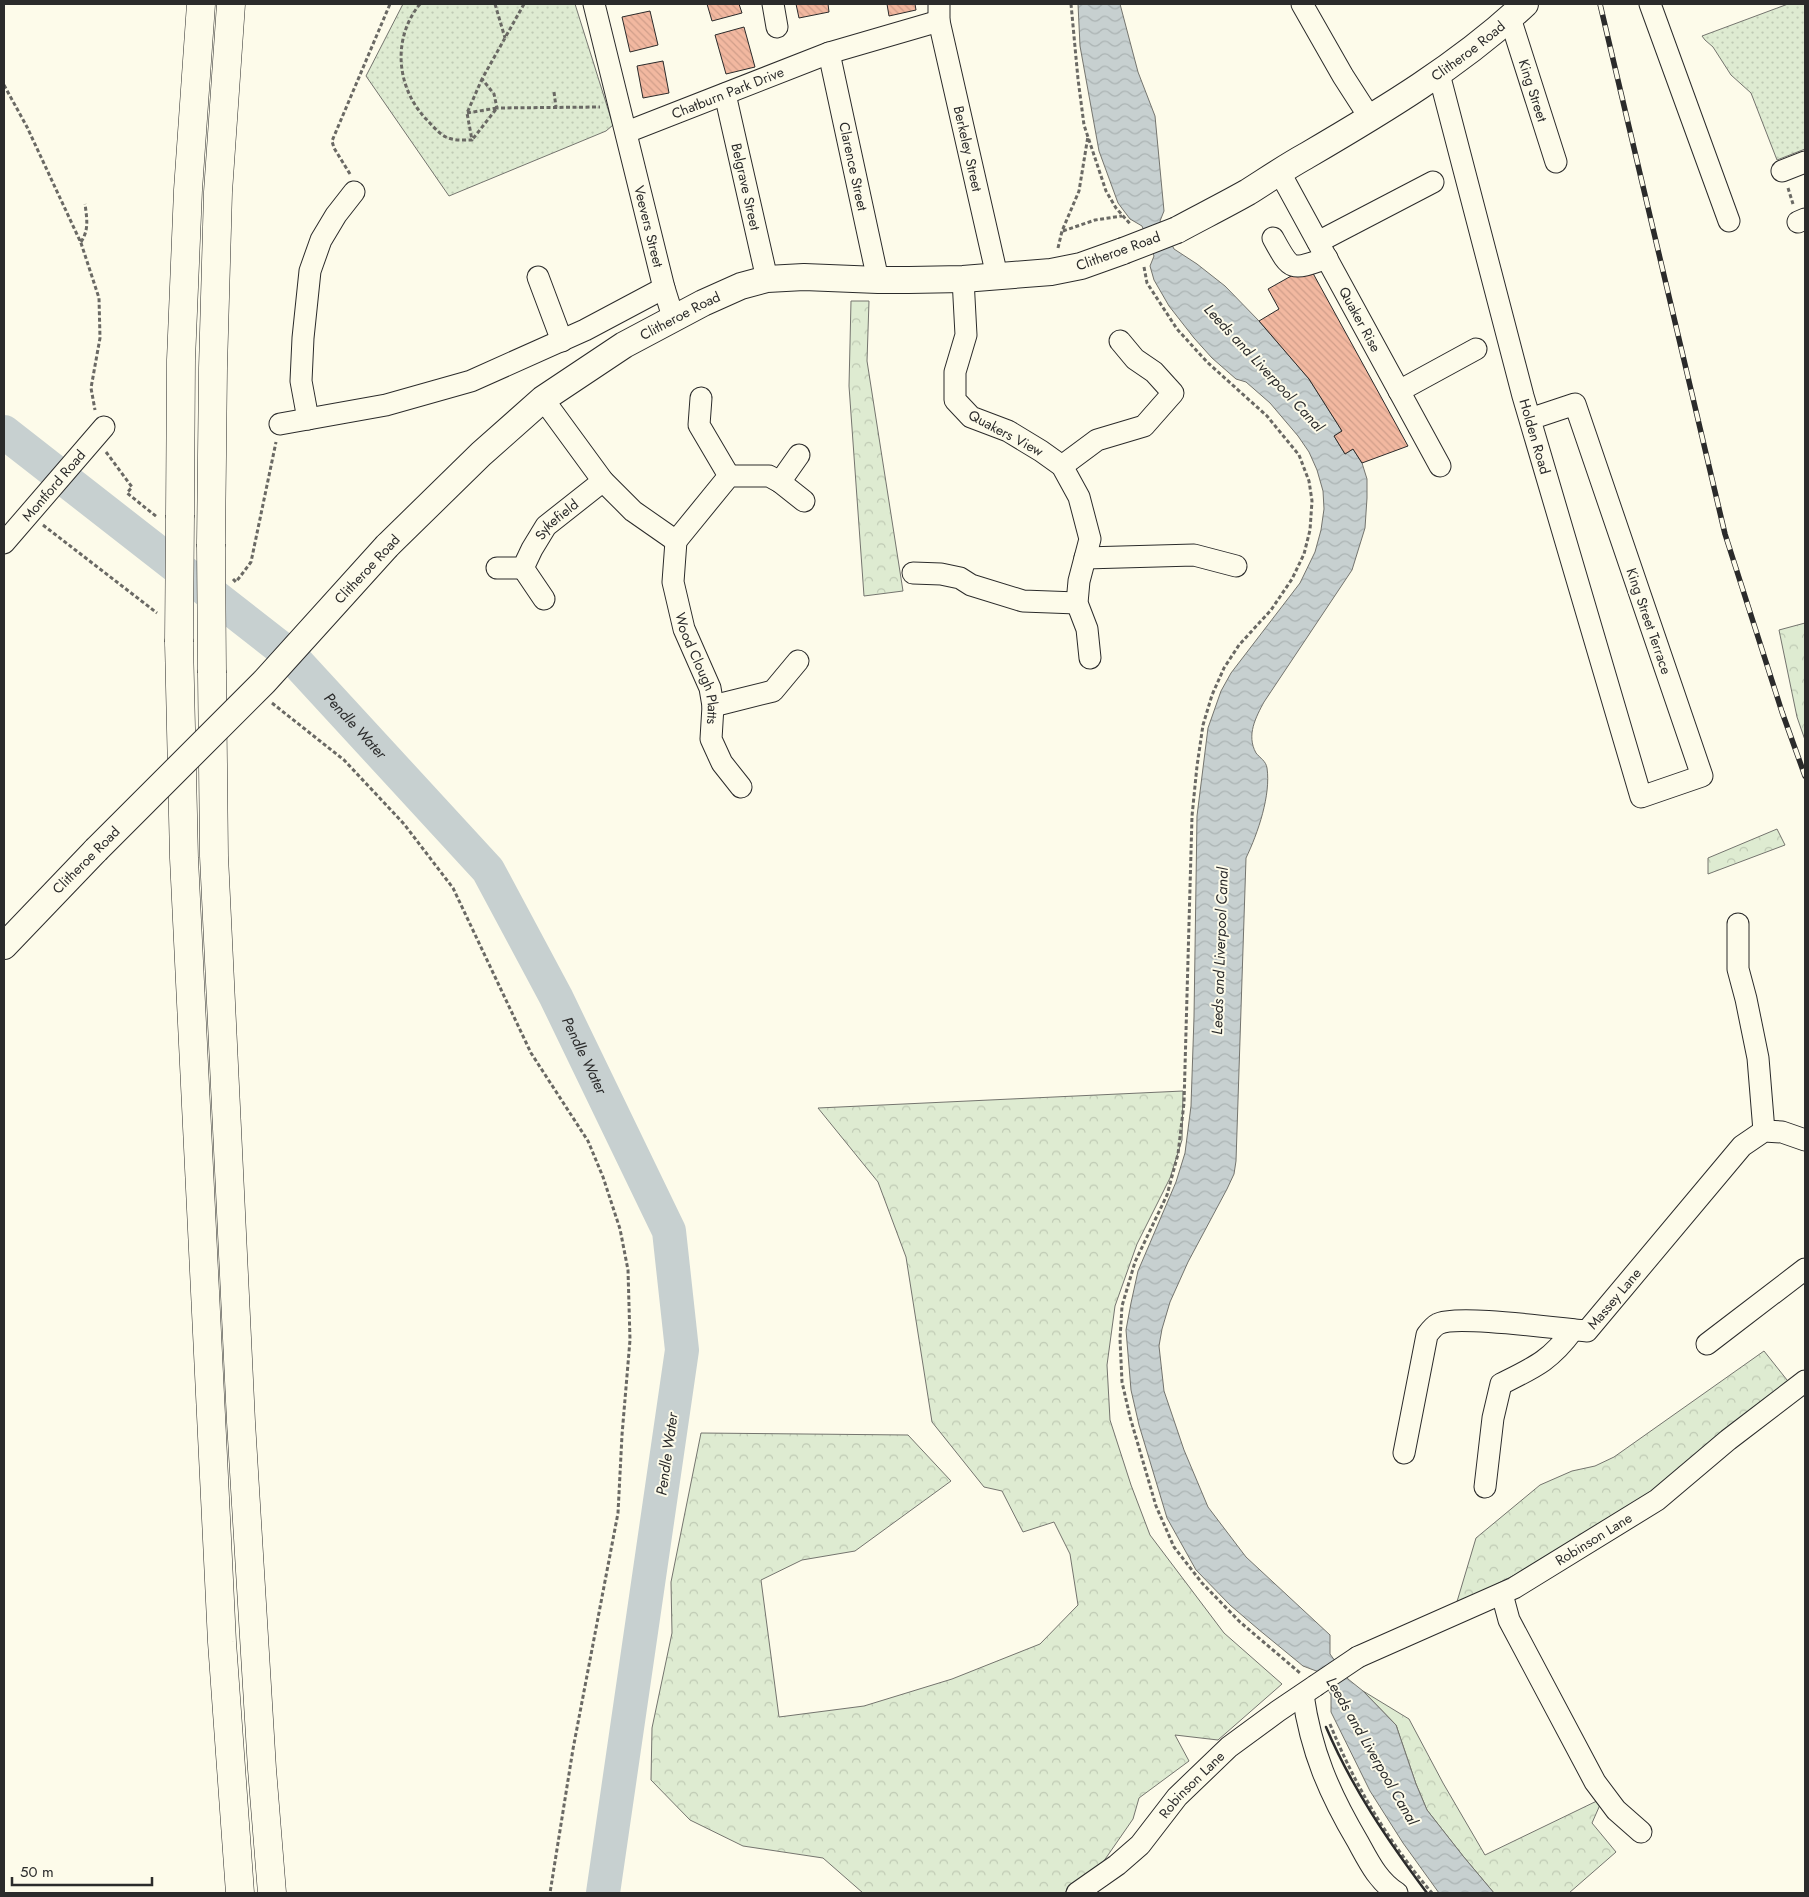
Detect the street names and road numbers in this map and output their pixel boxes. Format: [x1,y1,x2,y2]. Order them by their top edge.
street label: Clitheroe Road [1427,16,1509,86]
street label: King Street [1514,57,1553,125]
street label: Chatburn Park Drive [668,62,787,124]
street label: Berkeley Street [949,104,988,194]
street label: Clarence Street [834,120,873,213]
street label: Belgrave Street [726,141,766,233]
street label: Veevers Street [629,183,669,270]
street label: Clitheroe Road [1073,227,1163,275]
street label: Quaker Rise [1334,283,1386,356]
street label: Clitheroe Road [636,287,723,345]
street label: Holden Road [1514,396,1556,477]
street label: Quakers View [965,405,1047,461]
street label: Montford Road [17,445,90,526]
street label: Sykefield [530,494,583,544]
street label: Clitheroe Road [330,530,404,608]
street label: King Street Terrace [1621,565,1677,677]
street label: Wood Clough Platts [670,610,723,725]
street label: Clitheroe Road [48,822,124,898]
street label: Massey Lane [1583,1264,1646,1334]
street label: Robinson Lane [1551,1508,1636,1570]
street label: Robinson Lane [1154,1746,1229,1822]

